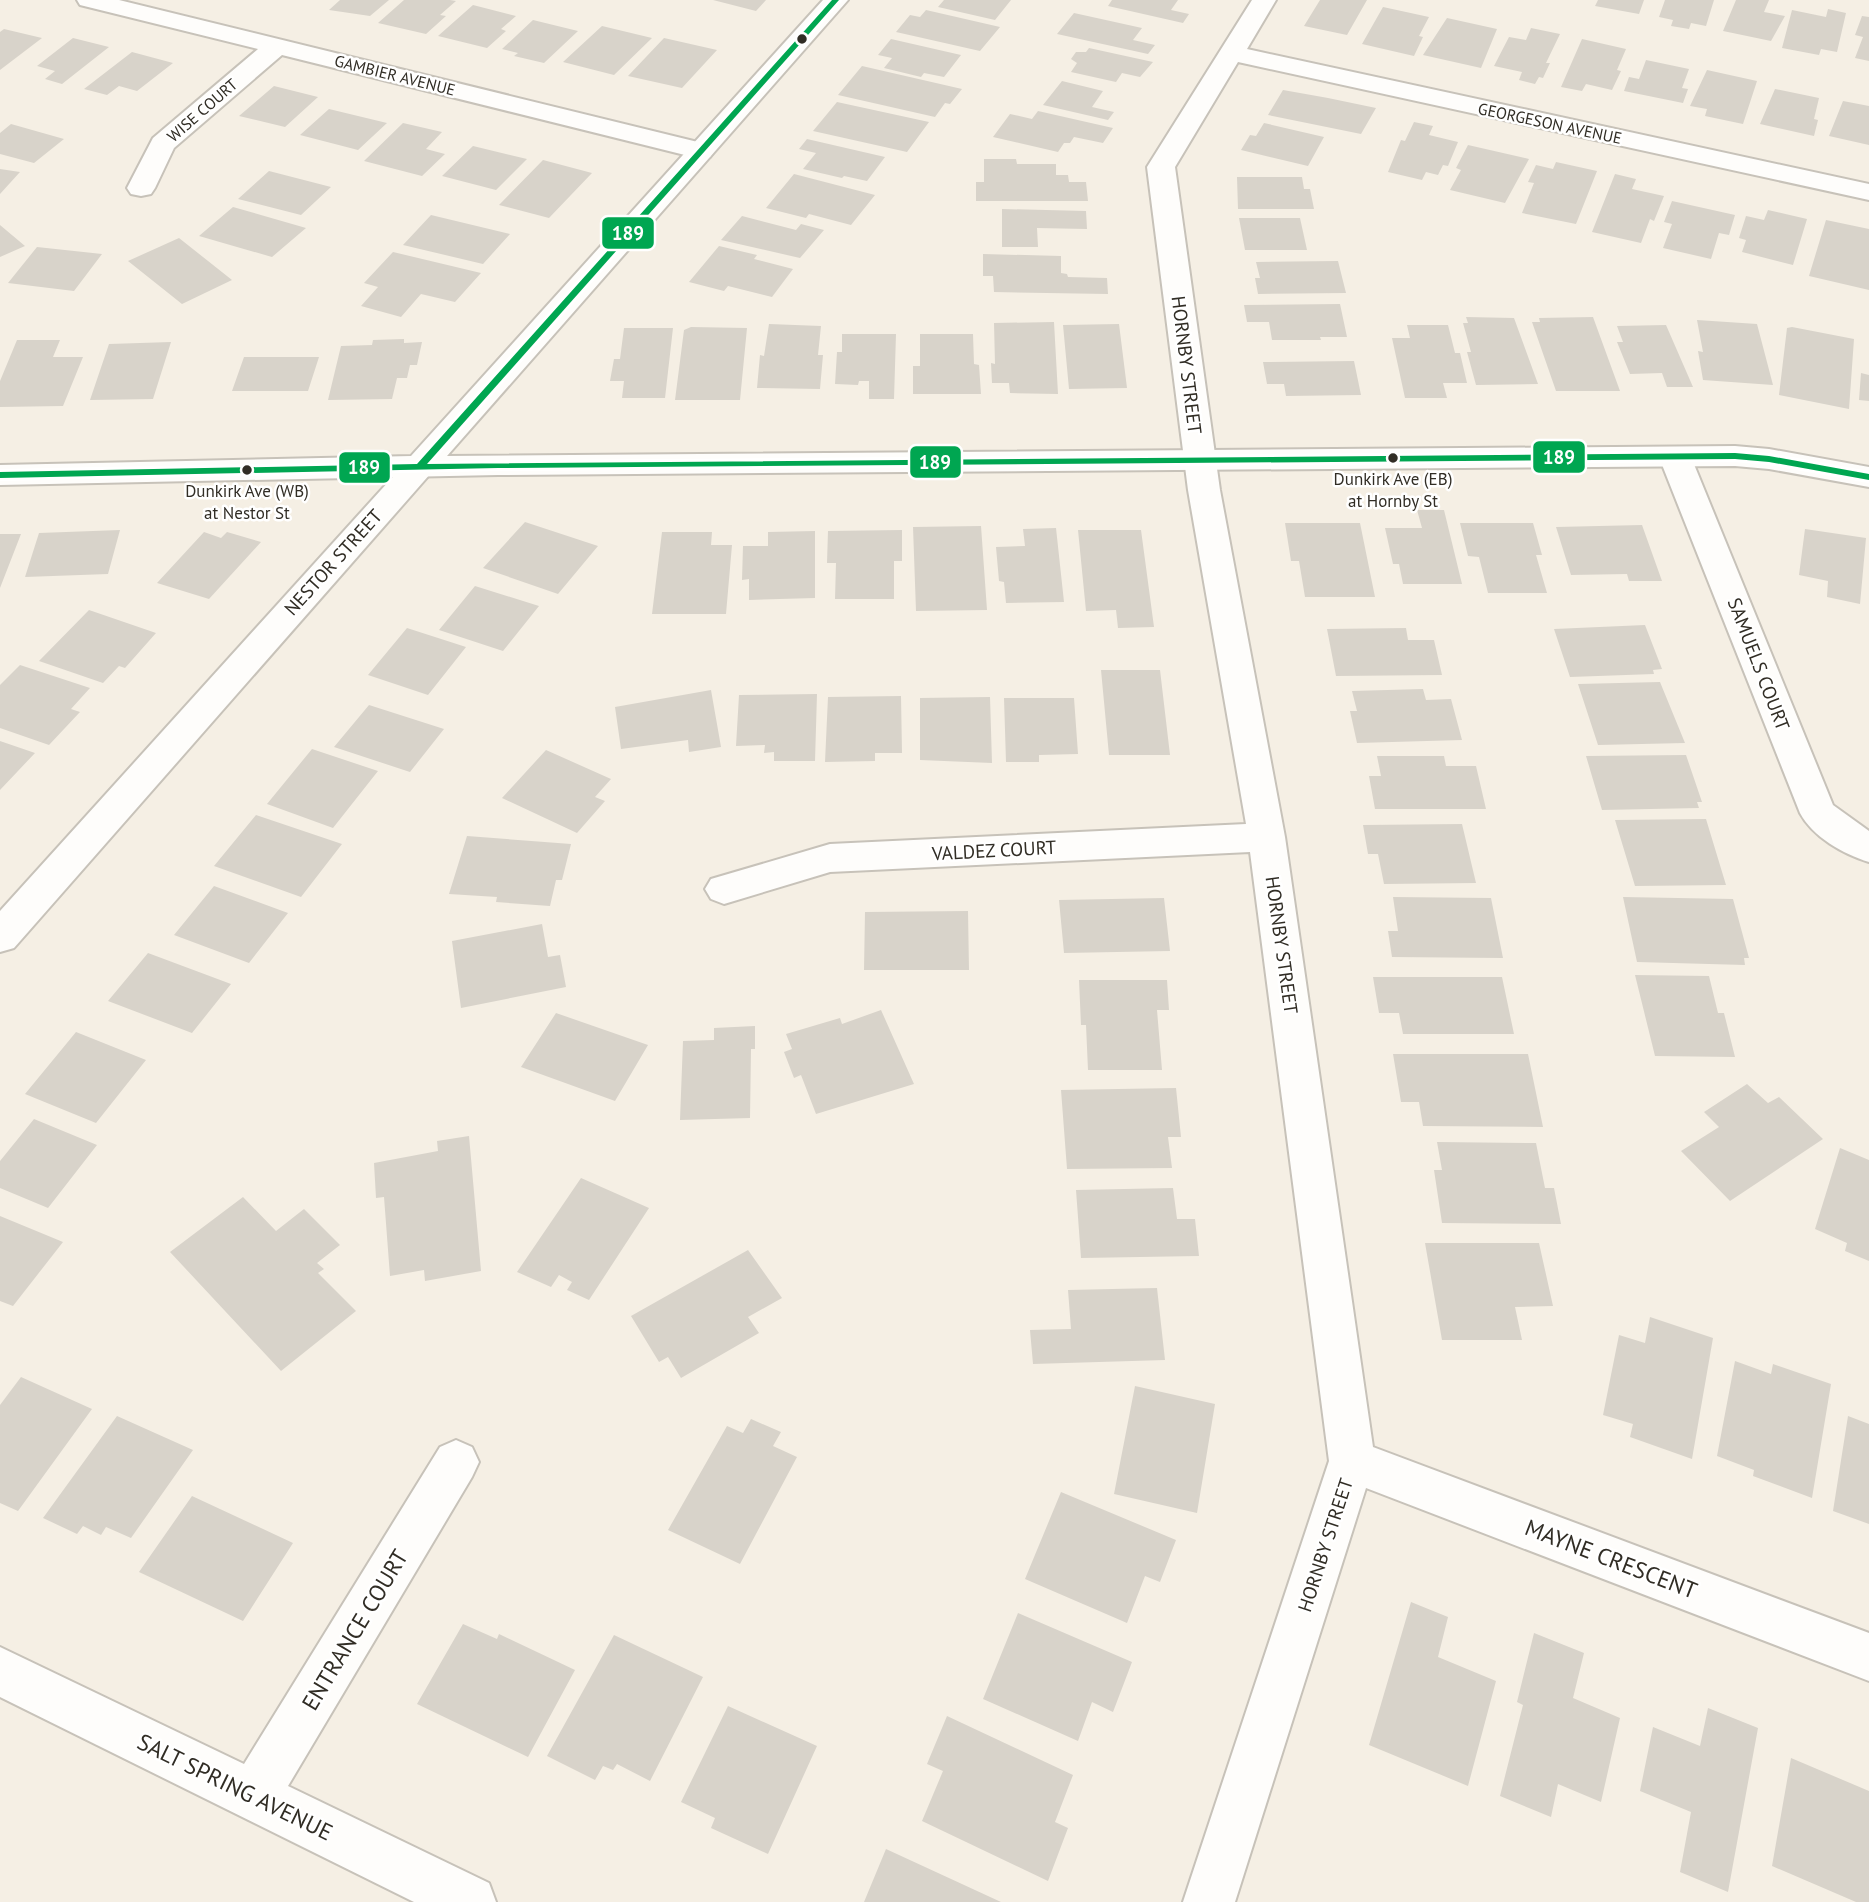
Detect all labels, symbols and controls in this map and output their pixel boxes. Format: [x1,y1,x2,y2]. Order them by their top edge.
unlabelled marker [795,32,809,46]
street label: GAMBIER AVENUE [333,50,457,100]
street label: WISE COURT [163,74,241,146]
street label: GEORGESON AVENUE [1476,98,1624,148]
line badge: 189 [601,216,655,250]
text: 189 [612,221,644,245]
street label: HORNBY STREET [1167,295,1207,436]
line badge: 189 [1532,440,1586,474]
line badge: 189 [909,445,962,479]
text: 189 [1543,445,1575,469]
text: 189 [919,450,951,474]
line badge: 189 [338,451,391,484]
marker: Dunkirk Ave (EB) at Hornby St [1386,451,1400,465]
text: 189 [348,455,380,479]
marker: Dunkirk Ave (WB) at Nestor St [240,463,254,477]
place label: Dunkirk Ave (EB) at Hornby St [1334,468,1452,512]
place label: Dunkirk Ave (WB) at Nestor St [185,480,309,524]
street label: NESTOR STREET [279,504,387,620]
street label: SAMUELS COURT [1723,594,1795,734]
street label: VALDEZ COURT [930,835,1057,865]
street label: HORNBY STREET [1260,874,1304,1016]
street label: HORNBY STREET [1292,1475,1358,1615]
street label: MAYNE CRESCENT [1521,1512,1702,1605]
street label: ENTRANCE COURT [295,1544,414,1715]
street label: SALT SPRING AVENUE [133,1727,338,1846]

